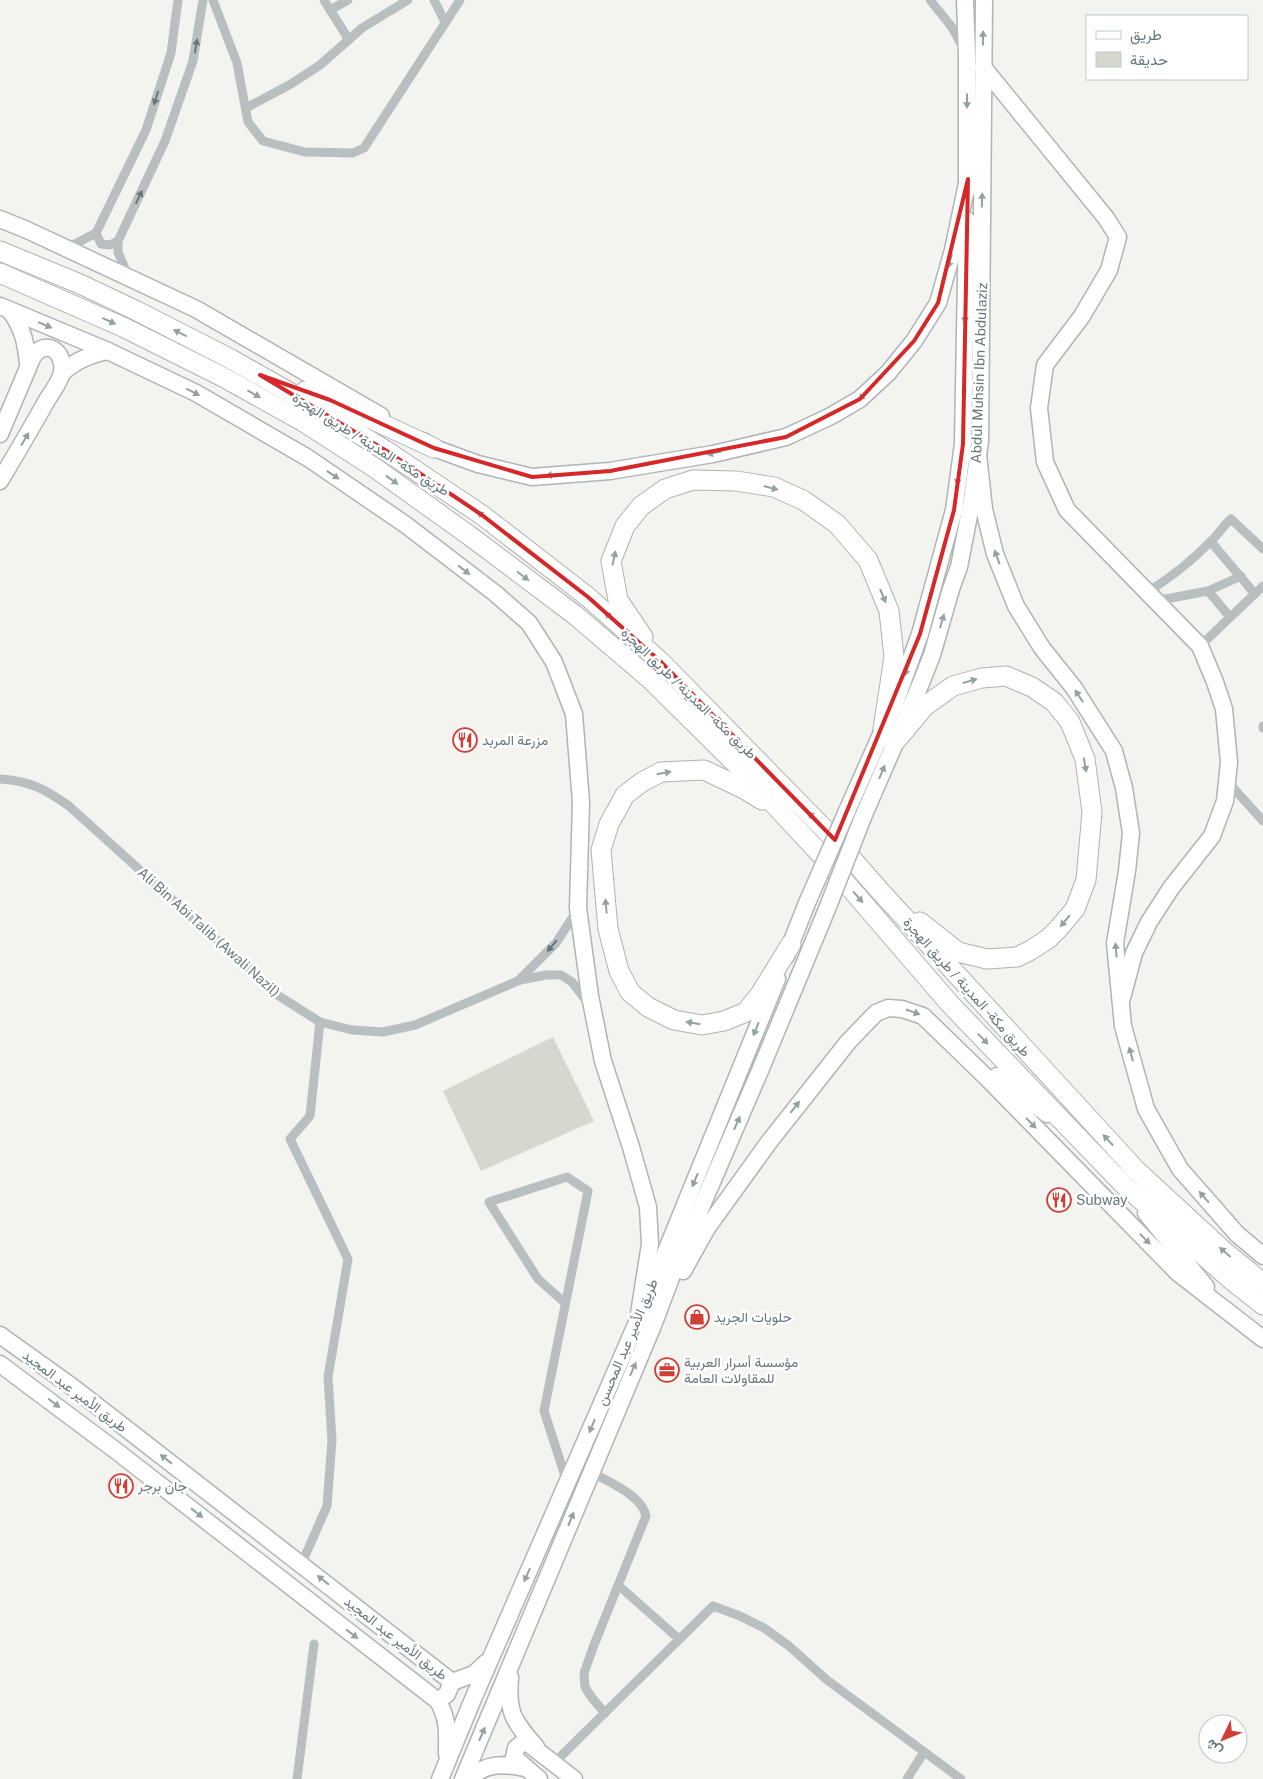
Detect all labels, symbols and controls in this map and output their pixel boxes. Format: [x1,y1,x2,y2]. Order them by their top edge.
legend [1086,15,1248,80]
text: طريق [1130,26,1162,45]
one-way arrow [979,30,987,46]
one-way arrow [192,37,200,53]
text: حديقة [1130,51,1168,69]
one-way arrow [152,91,160,106]
one-way arrow [963,93,971,109]
one-way arrow [135,190,143,204]
one-way arrow [978,192,986,208]
one-way arrow [945,254,953,269]
street label: Abdul Muhsin Ibn Abdulaziz [968,282,990,464]
one-way arrow [961,308,969,324]
one-way arrow [102,317,116,325]
one-way arrow [38,321,53,329]
one-way arrow [172,329,187,337]
one-way arrow [186,388,200,396]
street label: طريق مكة - المدينة / طريق الهجرة [289,389,452,500]
one-way arrow [858,389,870,401]
one-way arrow [246,390,261,398]
one-way arrow [21,433,30,446]
one-way arrow [706,450,722,458]
one-way arrow [326,470,340,480]
one-way arrow [954,471,962,487]
one-way arrow [545,472,561,480]
one-way arrow [385,475,399,485]
one-way arrow [763,484,778,492]
one-way arrow [476,511,490,521]
one-way arrow [992,549,1000,564]
one-way arrow [610,550,618,566]
one-way arrow [458,565,471,575]
one-way arrow [516,570,529,581]
one-way arrow [879,589,887,604]
one-way arrow [605,611,617,623]
one-way arrow [938,613,946,628]
street label: طريق مكة - المدينة / طريق الهجرة [617,624,760,763]
one-way arrow [903,661,910,676]
one-way arrow [962,677,978,685]
one-way arrow [1074,689,1084,702]
restaurant icon: مزرعة المربد [452,727,478,753]
place label: مزرعة المربد [482,732,548,749]
one-way arrow [1082,757,1090,773]
one-way arrow [878,765,886,779]
one-way arrow [657,768,673,776]
one-way arrow [807,812,819,824]
street label: Ali Bin Abi Talib (Awali Nazil) [135,864,283,1000]
one-way arrow [852,891,863,903]
one-way arrow [601,897,609,913]
street label: طريق مكة - المدينة / طريق الهجرة [900,914,1034,1061]
one-way arrow [1060,914,1071,927]
one-way arrow [547,940,558,953]
one-way arrow [1112,942,1120,958]
one-way arrow [905,1009,920,1017]
one-way arrow [685,1019,701,1027]
one-way arrow [752,1022,760,1036]
one-way arrow [977,1033,989,1045]
one-way arrow [1127,1047,1135,1062]
one-way arrow [790,1101,801,1114]
one-way arrow [734,1116,742,1130]
one-way arrow [1025,1116,1037,1128]
one-way arrow [1102,1134,1114,1146]
one-way arrow [691,1173,699,1187]
restaurant icon: Subway [1046,1187,1072,1213]
one-way arrow [1199,1190,1210,1203]
place label: Subway [1076,1192,1128,1208]
one-way arrow [1138,1232,1150,1244]
one-way arrow [1219,1247,1231,1258]
street label: طريق الأمير عبد المحسن [593,1276,662,1408]
shop icon: حلويات الجريد [684,1304,710,1330]
place label: حلويات الجريد [714,1309,792,1326]
street label: طريق الأمير عبد المجيد [19,1347,130,1436]
place label: مؤسسة أسرار العربية للمقاولات العامة [684,1354,798,1387]
office icon: مؤسسة أسرار العربية للمقاولات العامة [654,1357,680,1383]
one-way arrow [630,1362,638,1376]
one-way arrow [47,1398,60,1409]
one-way arrow [587,1419,595,1433]
one-way arrow [159,1454,173,1464]
restaurant icon: جان برجر [108,1473,134,1499]
place label: جان برجر [137,1478,187,1495]
one-way arrow [190,1507,203,1518]
one-way arrow [567,1511,575,1526]
one-way arrow [522,1568,530,1582]
one-way arrow [316,1575,329,1585]
street label: طريق الأمير عبد المجيد [341,1593,451,1684]
one-way arrow [346,1629,359,1639]
north arrow [1198,1714,1248,1764]
one-way arrow [478,1726,486,1741]
text: ش [1202,1735,1226,1759]

